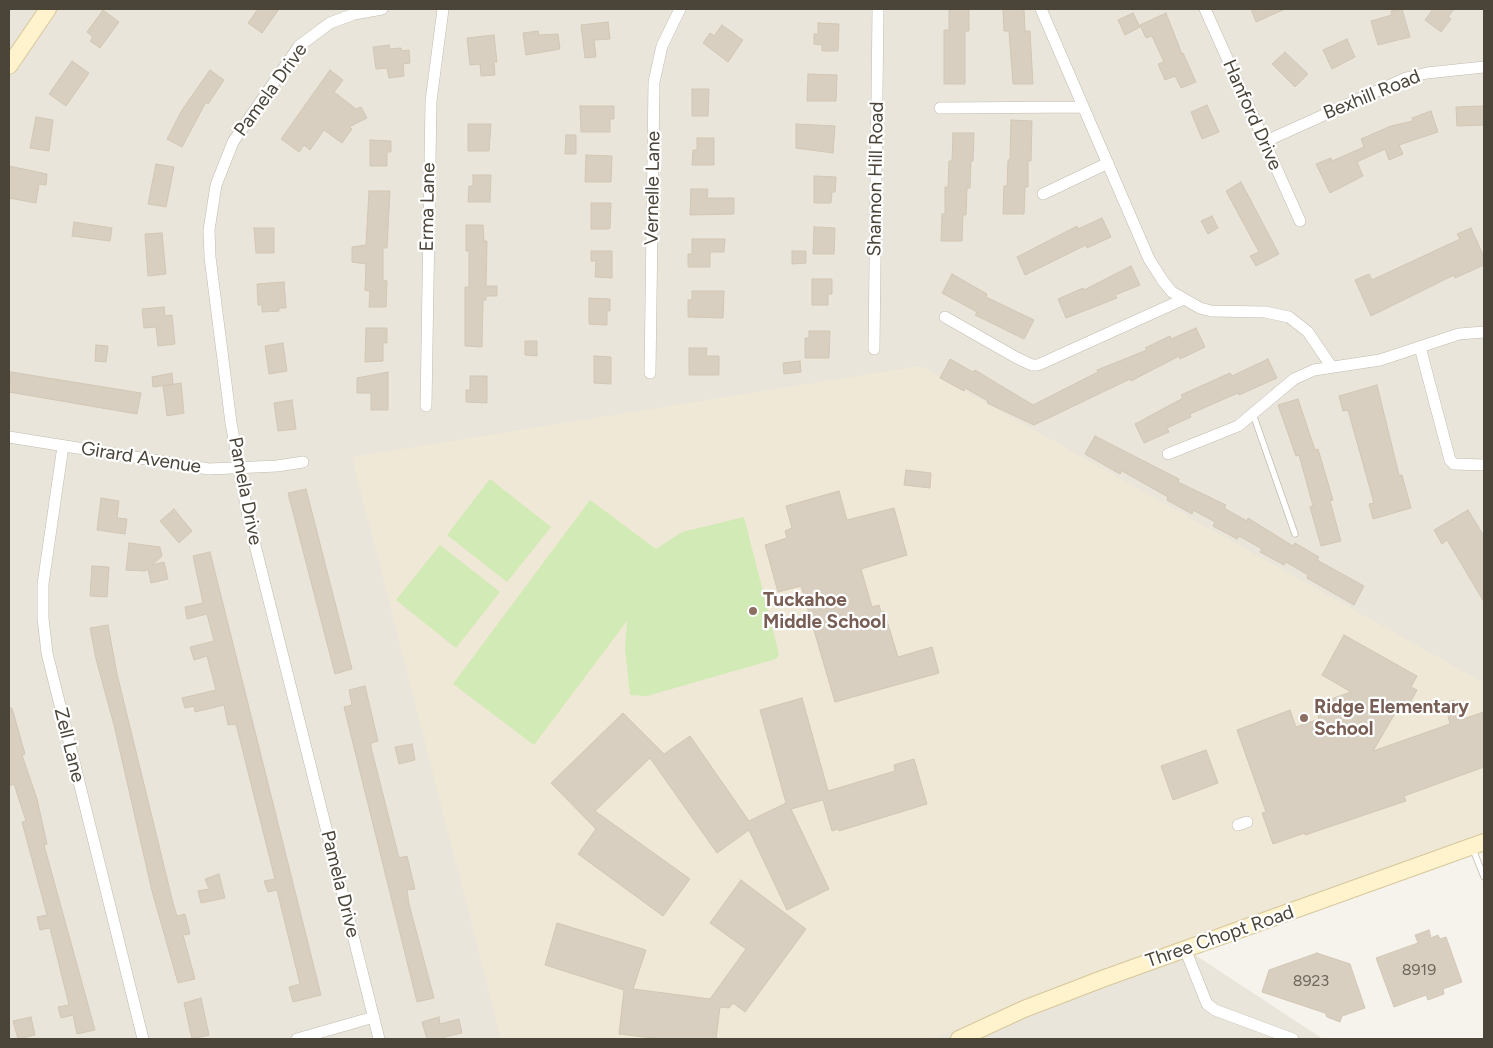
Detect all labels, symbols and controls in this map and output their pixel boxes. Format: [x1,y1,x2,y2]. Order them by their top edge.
street label: Pamela Drive [230,39,312,141]
street label: Hanford Drive [1217,56,1287,174]
street label: Bexhill Road [1320,65,1424,125]
street label: Shannon Hill Road [863,101,889,257]
street label: Vernelle Lane [641,131,665,245]
street label: Erma Lane [416,162,440,252]
street label: Pamela Drive [223,435,267,547]
street label: Girard Avenue [79,437,203,479]
place label: Tuckahoe Middle School [763,589,886,633]
marker: Tuckahoe Middle School [747,605,759,617]
place label: Ridge Elementary School [1314,696,1469,740]
street label: Zell Lane [49,705,89,785]
marker: Ridge Elementary School [1298,712,1310,724]
street label: Pamela Drive [316,828,364,940]
street label: Three Chopt Road [1143,901,1297,973]
house number: 8919 [1402,960,1436,980]
house number: 8923 [1293,971,1329,991]

